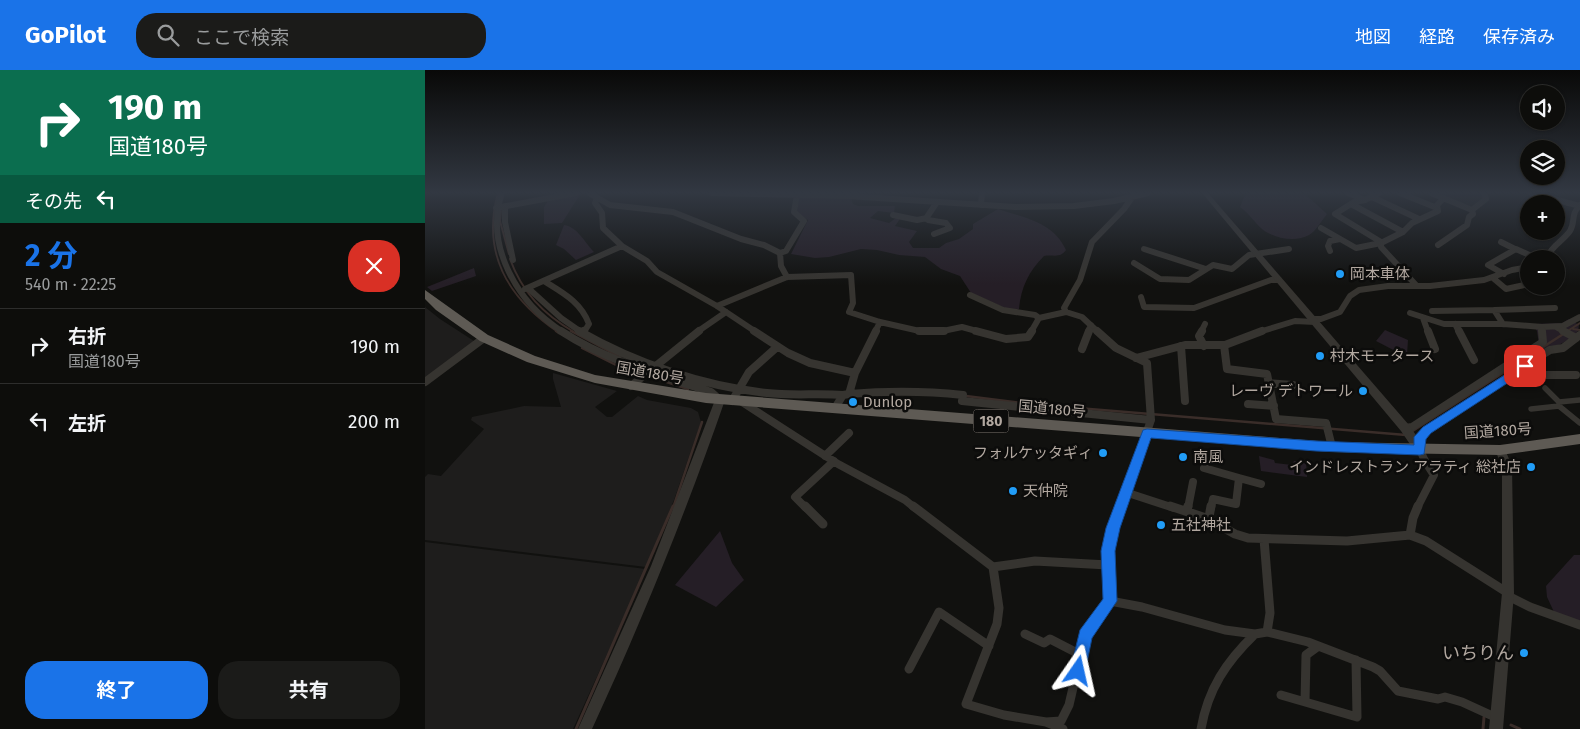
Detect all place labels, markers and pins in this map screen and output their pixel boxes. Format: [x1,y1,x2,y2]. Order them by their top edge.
place label: 岡本車体 [1350,265,1410,283]
marker: 岡本車体 [1334,268,1346,280]
pin [1504,345,1546,387]
place label: 村木モータース [1330,347,1434,365]
marker: 村木モータース [1314,350,1326,362]
place label: レーヴ デトワール [1229,382,1353,400]
marker: レーヴ デトワール [1357,385,1369,397]
place label: Dunlop [863,393,912,411]
marker: Dunlop [847,396,859,408]
place label: フォルケッタギィ [973,444,1093,462]
marker: フォルケッタギィ [1097,447,1109,459]
place label: 南風 [1193,448,1223,466]
marker: 南風 [1177,451,1189,463]
place label: インドレストラン アラティ 総社店 [1289,458,1521,476]
marker: インドレストラン アラティ 総社店 [1525,461,1537,473]
place label: 天仲院 [1023,482,1068,500]
marker: 天仲院 [1007,485,1019,497]
place label: 五社神社 [1171,516,1231,534]
marker: 五社神社 [1155,519,1167,531]
place label: いちりん [1442,642,1514,664]
marker: いちりん [1518,647,1530,659]

